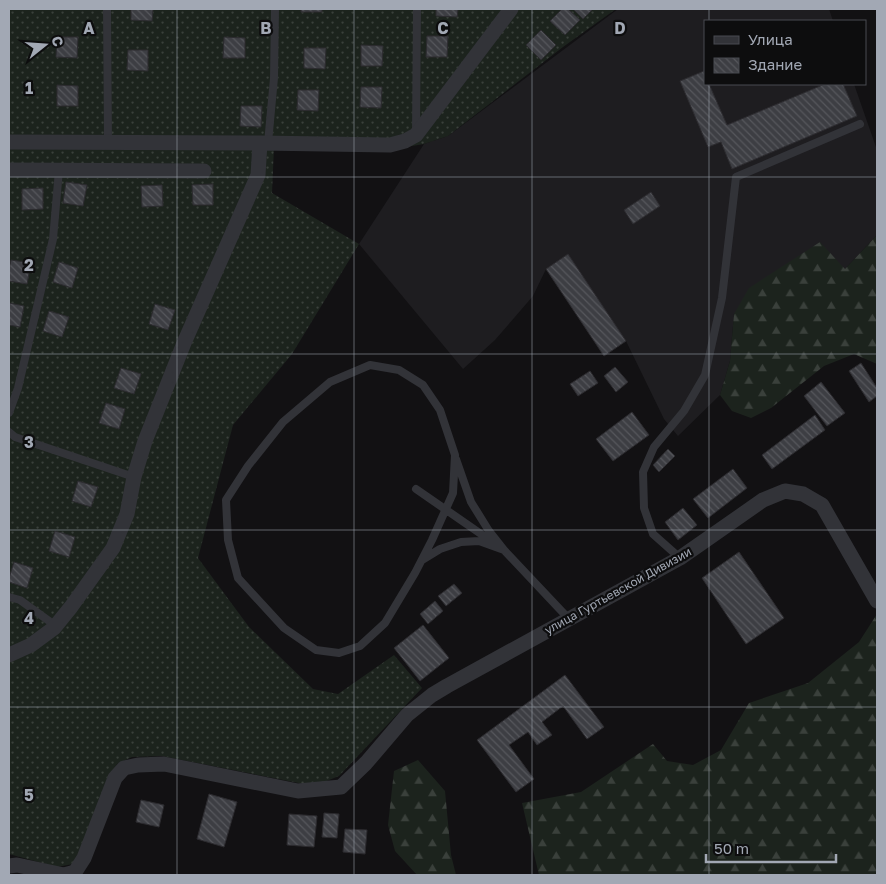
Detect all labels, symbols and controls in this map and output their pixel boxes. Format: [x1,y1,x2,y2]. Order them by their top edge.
text: A [83,18,95,38]
text: B [260,18,272,38]
text: C [437,18,449,38]
text: D [614,18,626,38]
north arrow [20,20,70,70]
legend [704,20,866,85]
text: Улица [748,30,793,48]
text: С [48,34,68,48]
text: Здание [748,55,802,73]
text: 1 [25,78,33,98]
text: 2 [24,255,34,275]
text: 3 [24,432,34,452]
street label: улица Гуртьевской Дивизии [542,544,694,637]
text: 4 [24,608,34,628]
text: 5 [24,785,34,805]
scale bar [706,832,836,864]
text: 50 m [714,839,749,857]

